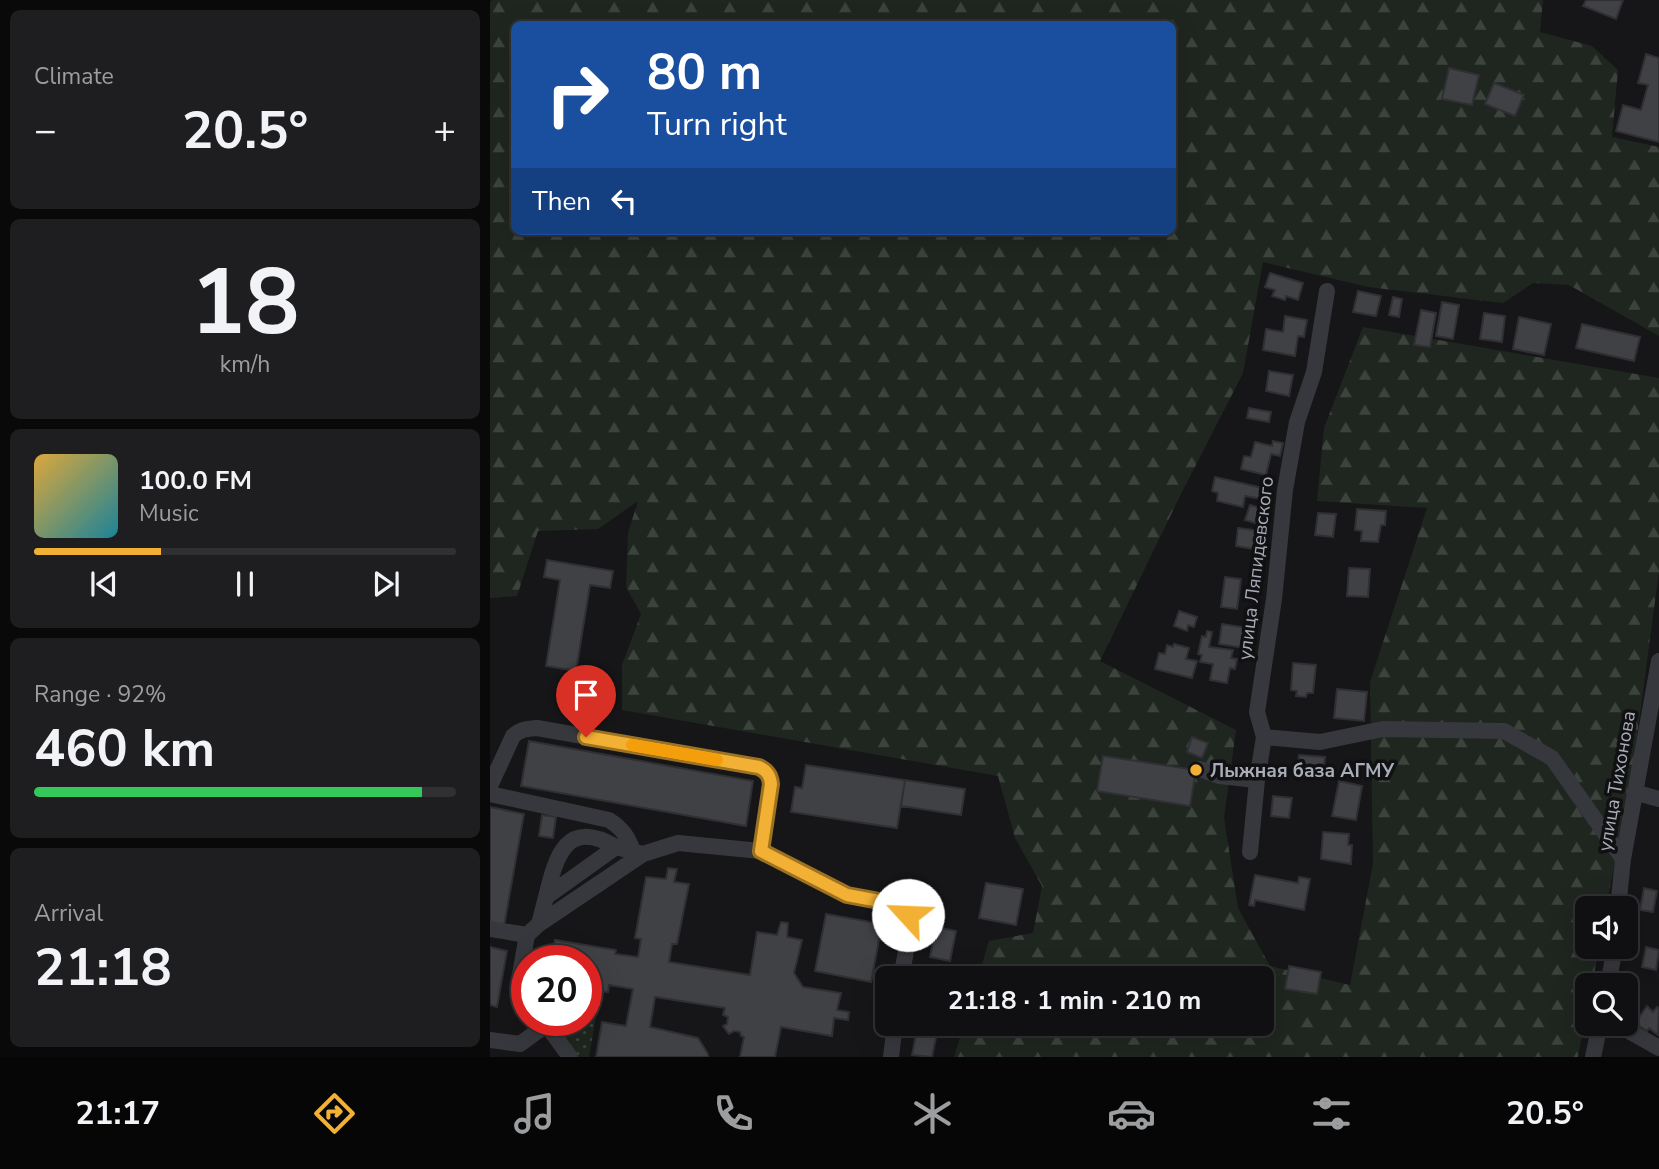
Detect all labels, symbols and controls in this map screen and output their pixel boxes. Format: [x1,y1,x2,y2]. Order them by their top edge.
text: 80 m [647,39,762,106]
icon: right [532,49,623,140]
text: Climate [34,61,114,92]
text: 20.5° [182,95,308,166]
text: Turn right [647,103,787,146]
text: − [34,105,57,156]
text: + [433,105,456,156]
icon: left [605,182,643,220]
text: Then [532,184,591,219]
text: 18 [190,241,300,365]
text: km/h [220,349,270,380]
text: 100.0 FM [139,463,252,498]
street label: улица Ляпидевского [1232,475,1280,662]
text: Music [139,498,199,529]
icon: previous [85,565,123,603]
icon: pause [226,565,264,603]
icon: next [367,565,405,603]
pin [556,665,616,737]
icon: arrive [567,676,605,714]
text: Range · 92% [34,679,166,710]
street label: улица Тихонова [1592,709,1642,853]
text: 460 km [34,713,215,784]
place label: Лыжная база АГМУ [1210,758,1394,784]
marker: Лыжная база АГМУ [1188,762,1204,778]
position arrow [871,878,945,952]
map controls [1575,896,1638,1036]
button: sound [1575,896,1638,959]
text: Arrival [34,898,103,929]
text: 21:18 [34,932,172,1003]
speed limit sign: 20 [511,945,602,1036]
button: search [1575,973,1638,1036]
text: 21:18 · 1 min · 210 m [948,983,1201,1018]
icon: directions [310,1089,359,1138]
icon: music [510,1089,559,1138]
icon: phone [709,1089,758,1138]
icon: climate [908,1089,957,1138]
icon: car [1107,1089,1156,1138]
icon: filters [1307,1089,1356,1138]
text: 21:17 [75,1092,160,1135]
text: 20.5° [1506,1092,1584,1135]

